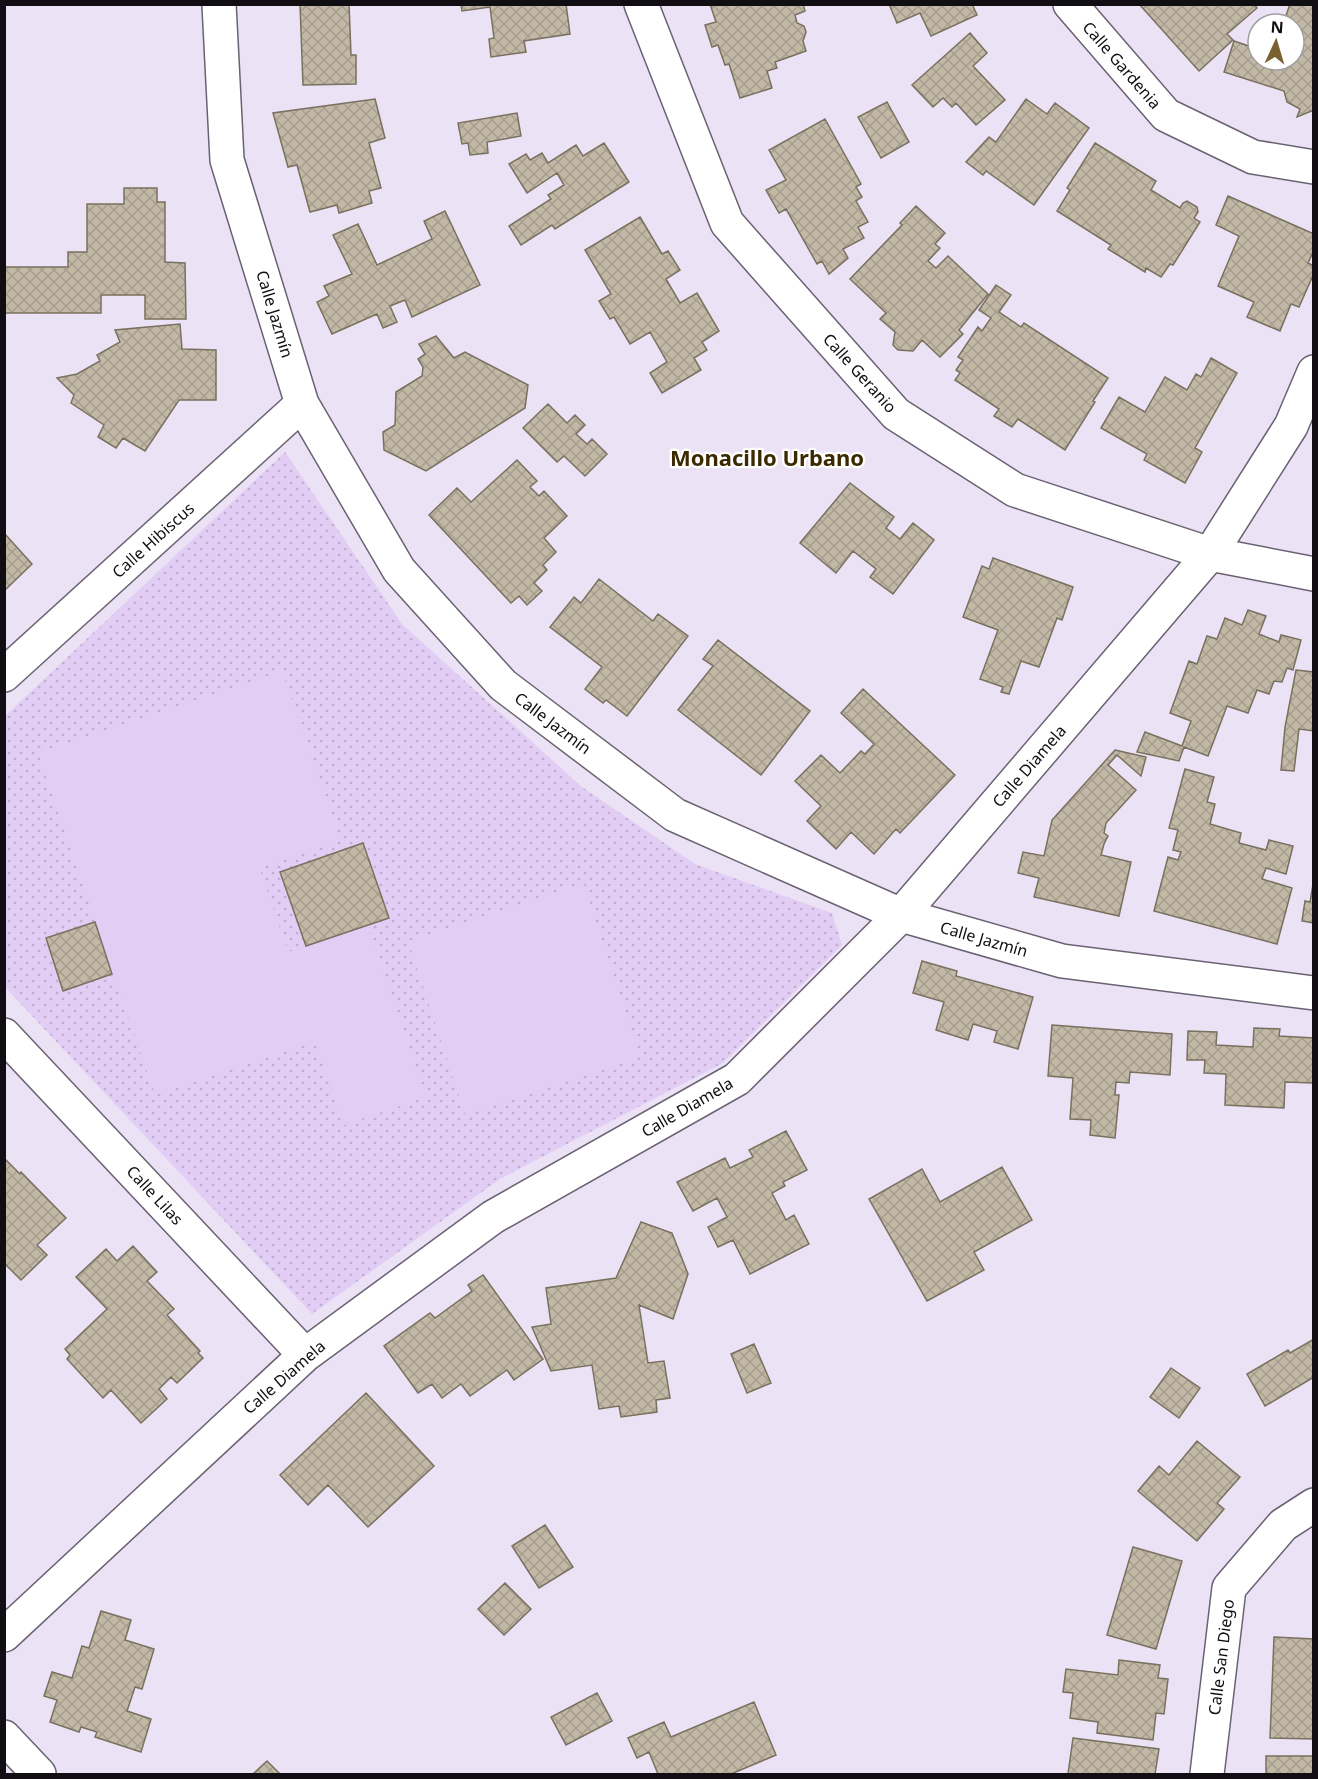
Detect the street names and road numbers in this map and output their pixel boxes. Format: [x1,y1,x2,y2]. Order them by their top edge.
street label: Calle Gardenia [1078,17,1166,113]
street label: Calle Jazmín [251,268,299,360]
street label: Calle Geranio [818,328,902,418]
street label: Calle Hibiscus [107,497,199,583]
street label: Calle Jazmín [510,687,596,759]
street label: Calle Diamela [987,720,1071,812]
street label: Calle Jazmín [938,916,1030,962]
street label: Calle Diamela [637,1072,737,1142]
street label: Calle Lilas [122,1161,188,1229]
street label: Calle Diamela [238,1335,330,1419]
street label: Calle San Diego [1203,1598,1239,1716]

